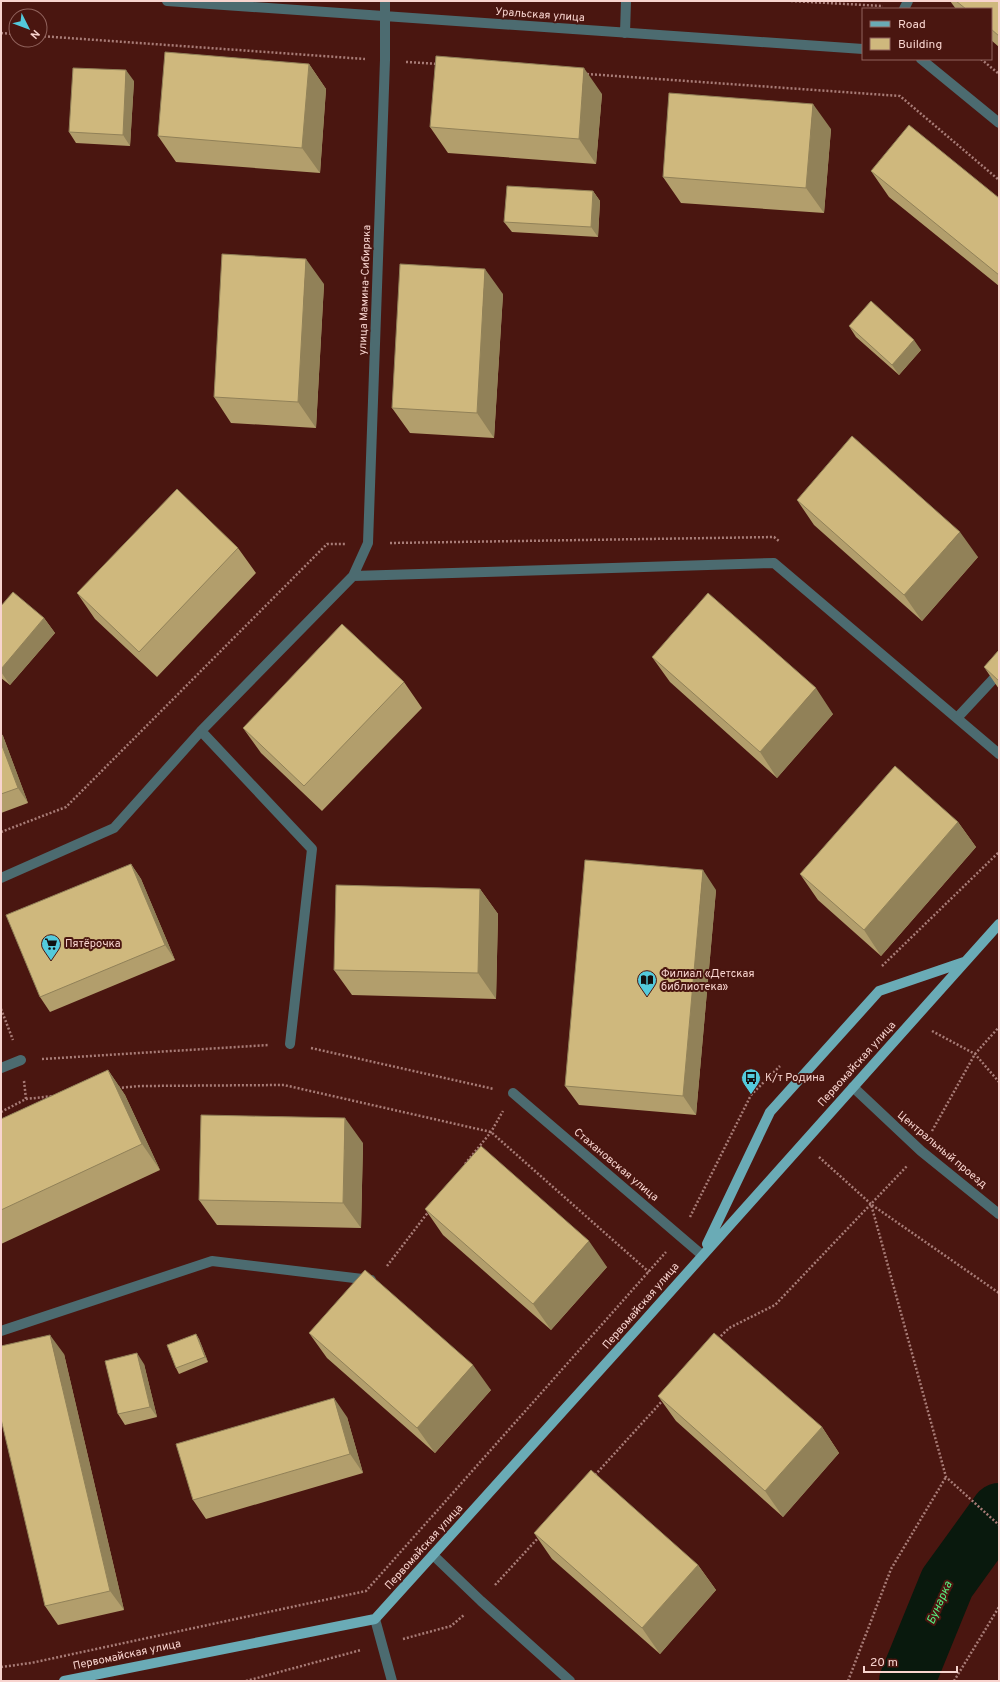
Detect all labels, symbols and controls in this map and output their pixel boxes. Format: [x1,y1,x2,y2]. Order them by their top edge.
street label: Уральская улица [495,5,585,25]
north arrow [8,8,48,48]
legend [862,8,992,60]
text: Road [898,17,926,33]
text: N [27,26,43,42]
text: Building [898,37,942,53]
street label: улица Мамина-Сибиряка [356,224,374,355]
supermarket icon: Пятёрочка [40,933,62,961]
place label: Пятёрочка [65,937,121,951]
place label: Филиал «Детская библиотека» [661,967,755,994]
library icon: Филиал «Детская библиотека» [636,969,658,997]
street label: Первомайская улица [815,1018,899,1110]
bus stop icon: К/т Родина [740,1067,762,1095]
place label: К/т Родина [765,1071,825,1085]
street label: Центральный проезд [894,1108,990,1192]
street label: Стахановская улица [571,1125,661,1205]
street label: Первомайская улица [600,1260,683,1352]
street label: Первомайская улица [382,1501,466,1593]
water label: Бунарка [923,1578,957,1627]
street label: Первомайская улица [72,1637,183,1673]
scale bar [864,1648,957,1674]
text: 20 m [870,1655,898,1671]

